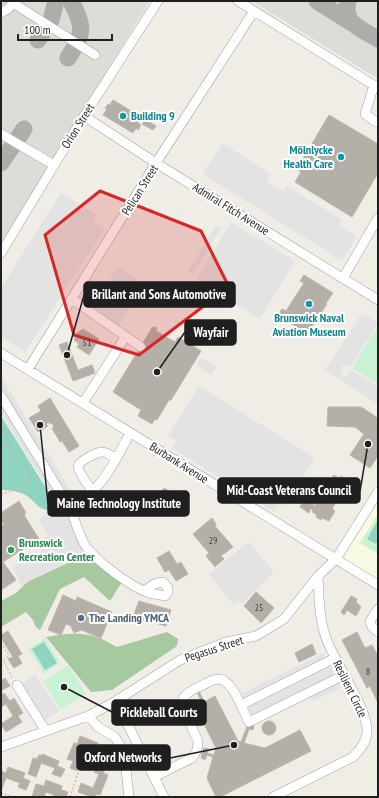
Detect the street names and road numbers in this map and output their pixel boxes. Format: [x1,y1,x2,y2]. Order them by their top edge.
street label: Orion Street [58,100,98,151]
street label: Pelican Street [118,161,161,218]
street label: Admiral Fitch Avenue [190,179,272,238]
street label: Burbank Avenue [147,439,211,487]
street label: Pegasus Street [183,632,246,665]
street label: Resilient Circle [330,658,371,720]

